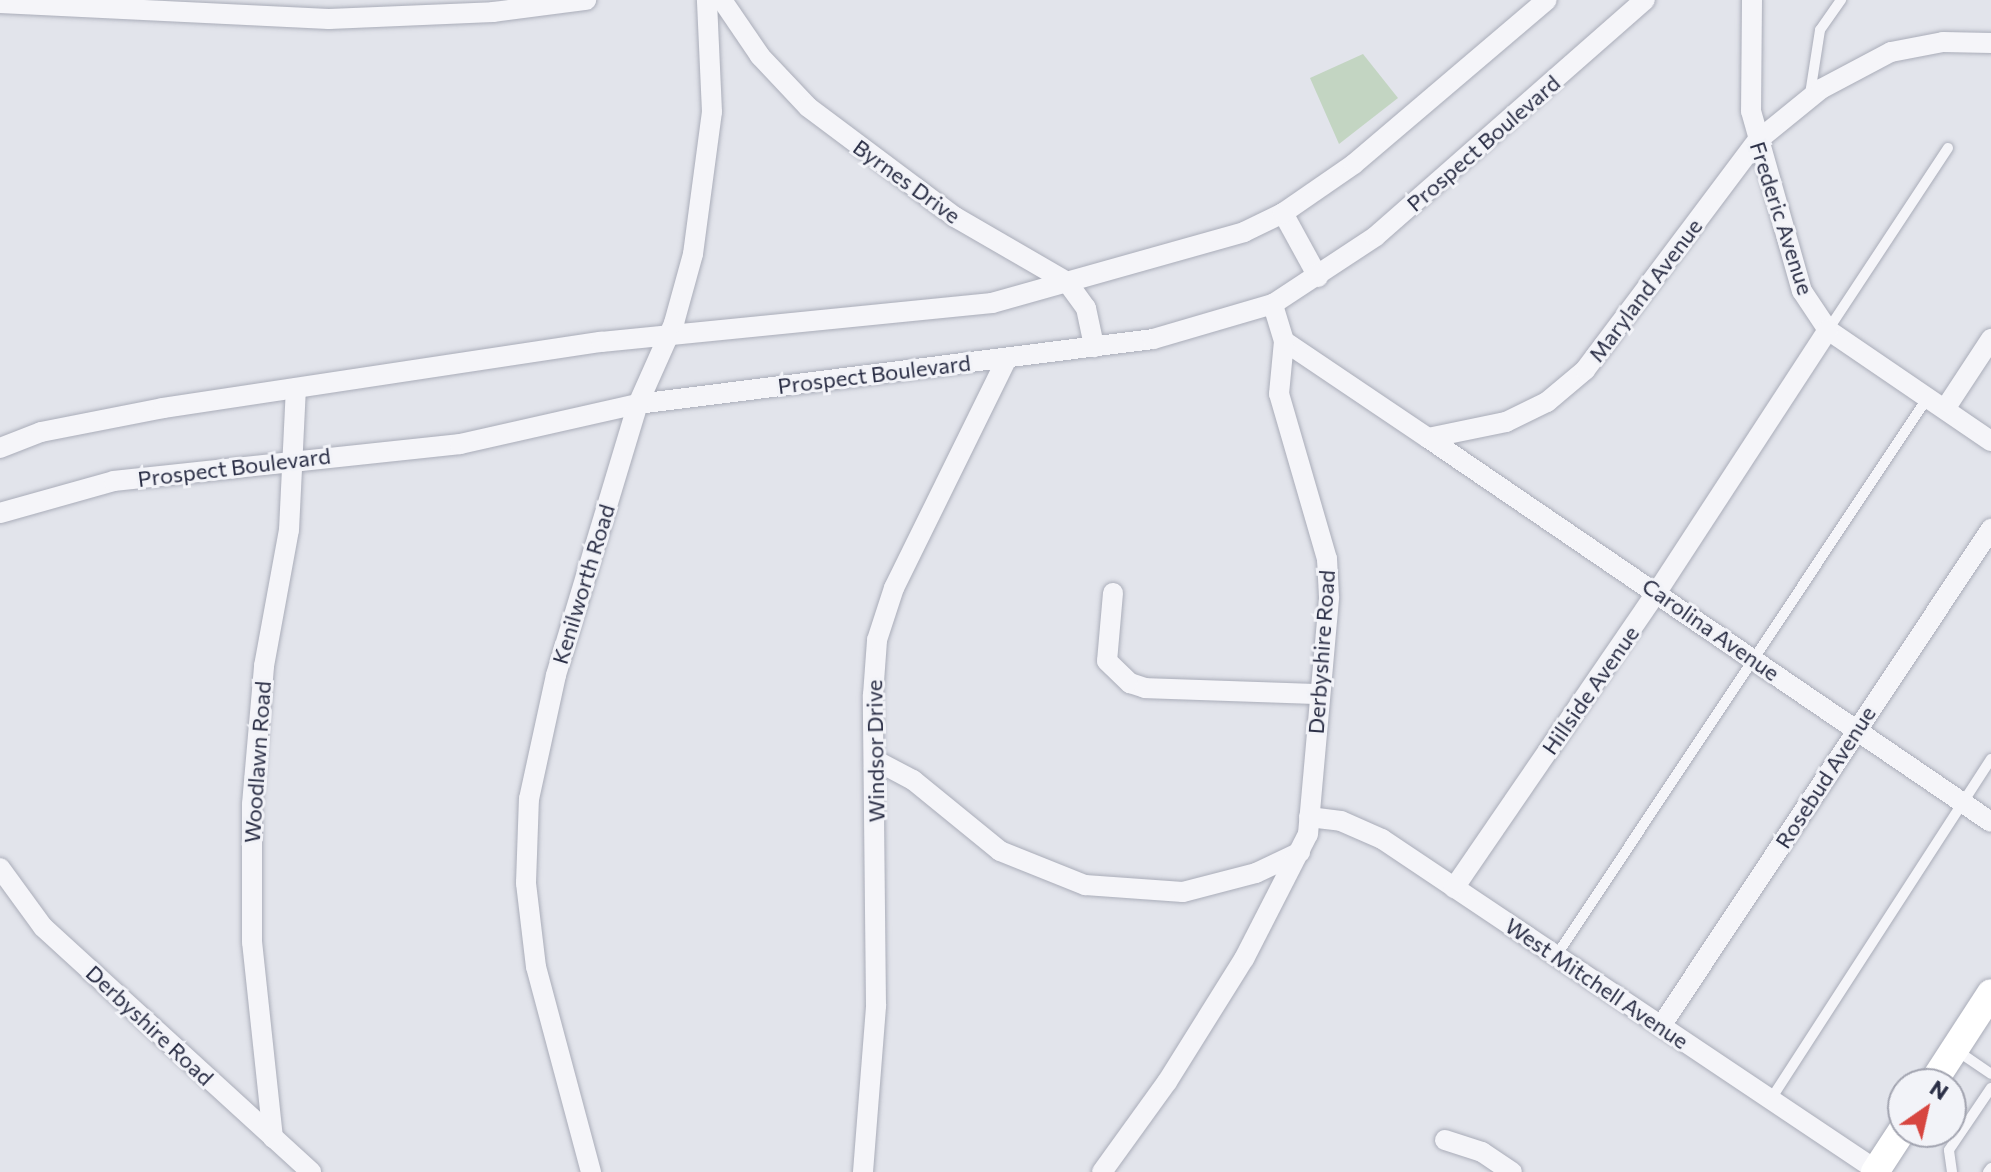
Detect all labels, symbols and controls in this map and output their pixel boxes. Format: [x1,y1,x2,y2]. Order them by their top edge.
street label: Prospect Boulevard [1401,69,1565,217]
street label: Byrnes Drive [848,133,966,229]
street label: Frederic Avenue [1745,138,1819,298]
street label: Maryland Avenue [1583,213,1707,367]
street label: Prospect Boulevard [776,349,972,399]
street label: Prospect Boulevard [136,442,332,492]
street label: Kenilworth Road [546,501,620,667]
street label: Derbyshire Road [1302,569,1340,735]
street label: Carolina Avenue [1637,572,1785,686]
street label: Hillside Avenue [1536,621,1644,759]
street label: Windsor Drive [861,679,889,823]
street label: Woodlawn Road [238,680,276,844]
street label: Rosebud Avenue [1769,701,1881,853]
street label: West Mitchell Avenue [1500,912,1694,1054]
street label: Derbyshire Road [81,959,219,1091]
north arrow [1887,1068,1967,1148]
text: N [1925,1074,1954,1105]

